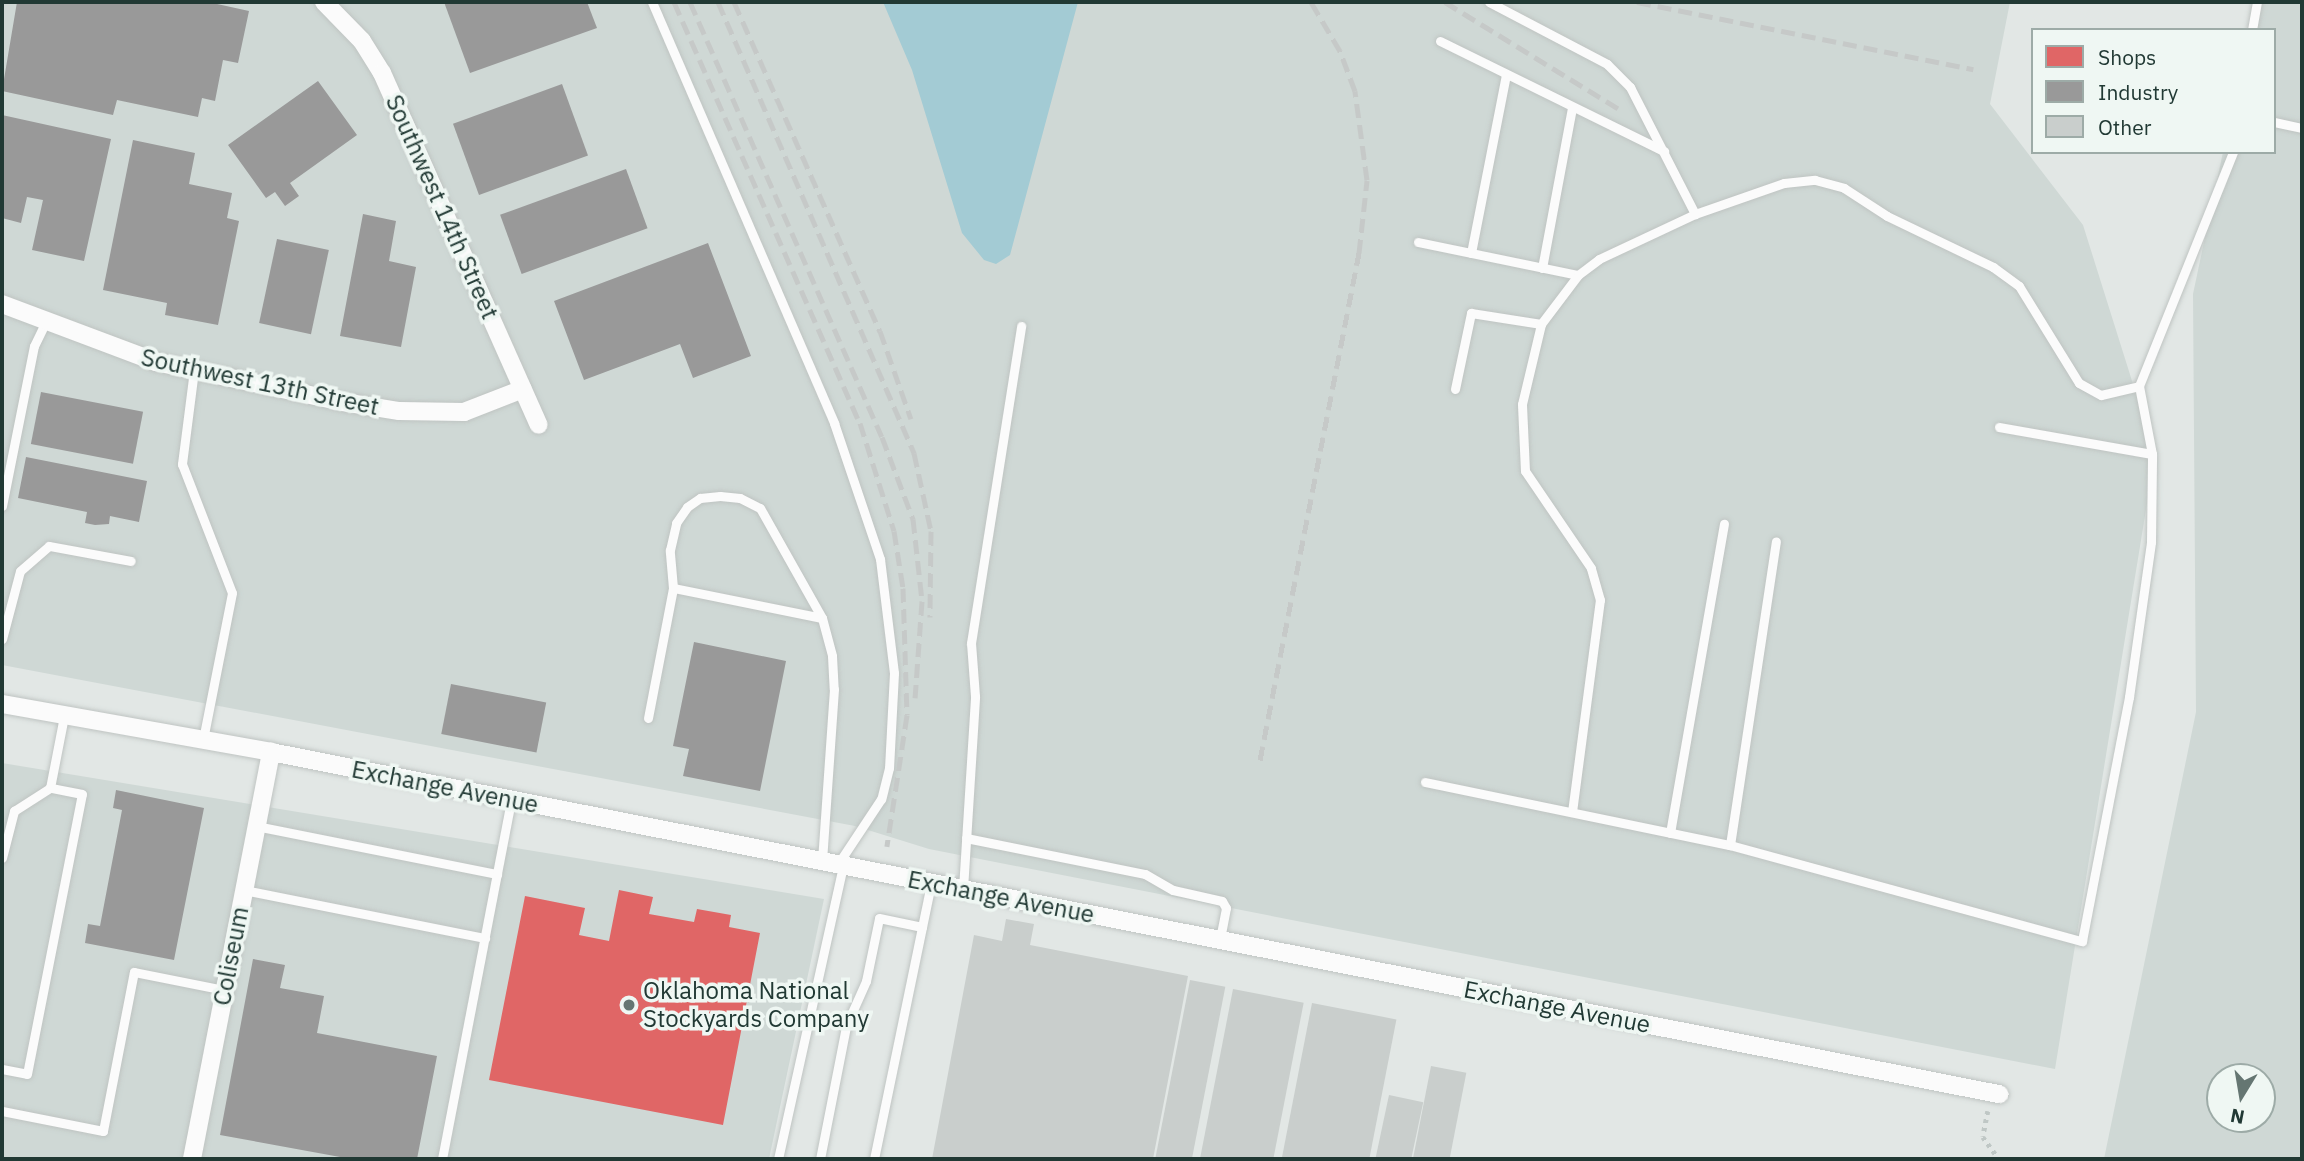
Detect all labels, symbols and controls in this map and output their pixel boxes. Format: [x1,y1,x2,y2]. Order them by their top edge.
legend [2031,28,2276,154]
text: Shops [2098,43,2156,71]
text: Industry [2098,78,2178,106]
street label: Southwest 14th Street [380,90,504,324]
text: Other [2098,113,2151,141]
street label: Southwest 13th Street [138,343,382,421]
street label: Exchange Avenue [349,755,541,819]
street label: Exchange Avenue [905,865,1097,929]
street label: Coliseum [207,904,255,1008]
street label: Exchange Avenue [1461,975,1653,1039]
place label: Oklahoma National Stockyards Company [643,977,869,1033]
marker: Oklahoma National Stockyards Company [621,997,637,1013]
north arrow [2206,1063,2276,1133]
text: N [2228,1104,2246,1130]

